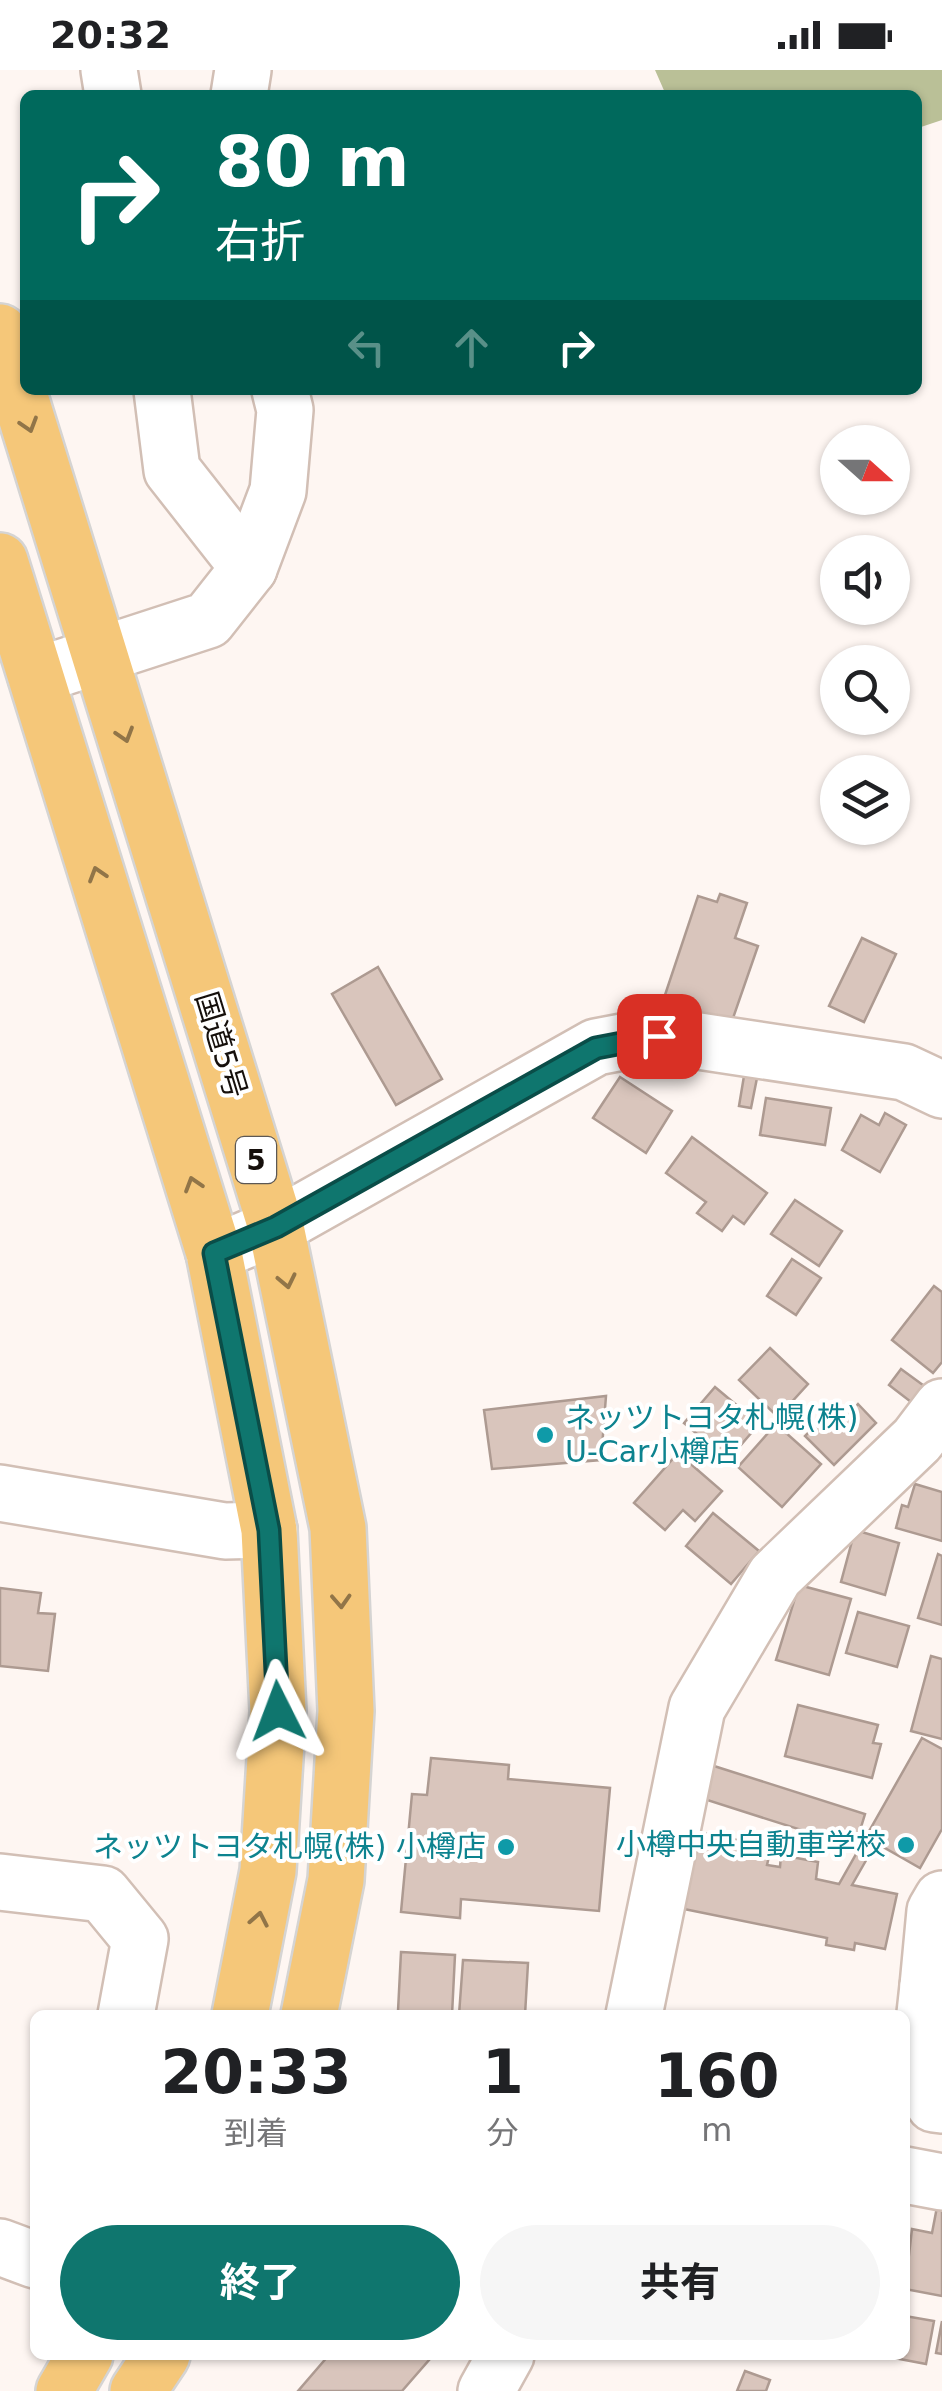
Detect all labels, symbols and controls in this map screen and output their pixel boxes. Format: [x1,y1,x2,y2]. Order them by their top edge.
text: 20:32 [50,13,171,57]
text: 80 m [215,121,410,203]
icon: right [50,130,180,260]
text: 右折 [215,215,305,268]
icon: left [339,320,394,375]
icon: ahead [444,320,499,375]
icon: right [549,320,604,375]
one-way arrow [17,415,38,432]
north arrow [820,425,910,515]
map controls [820,425,910,845]
button: sound [820,535,910,625]
button: search [820,645,910,735]
one-way arrow [114,726,134,743]
button: layers [820,755,910,845]
one-way arrow [88,866,109,883]
street label: 国道5号 [189,988,254,1102]
pin [617,994,702,1079]
icon: arrive [632,1009,687,1064]
road number: 5 [236,1137,276,1183]
one-way arrow [184,1177,205,1194]
one-way arrow [276,1272,297,1289]
place label: ネッツトヨタ札幌(株) U-Car小樽店 [565,1400,858,1469]
marker: ネッツトヨタ札幌(株) U-Car小樽店 [534,1424,556,1446]
one-way arrow [330,1594,351,1610]
position arrow [226,1659,330,1763]
place label: 小樽中央自動車学校 [616,1827,886,1862]
place label: ネッツトヨタ札幌(株) 小樽店 [93,1829,486,1864]
marker: 小樽中央自動車学校 [895,1834,917,1856]
marker: ネッツトヨタ札幌(株) 小樽店 [495,1836,517,1858]
one-way arrow [247,1911,268,1928]
text: 20:33 [161,2037,352,2107]
text: 1 [482,2037,524,2107]
text: 160 [654,2041,780,2111]
text: m [701,2111,732,2149]
text: 到着 [224,2114,288,2152]
text: 分 [487,2114,519,2152]
button: 終了 [60,2225,460,2340]
button: 共有 [480,2225,880,2340]

